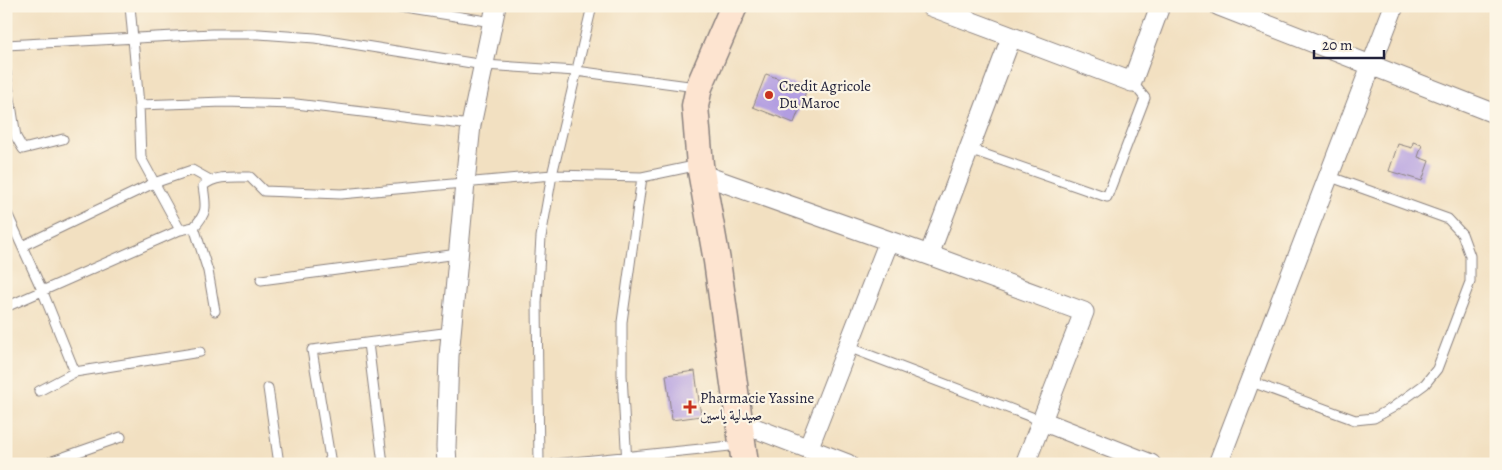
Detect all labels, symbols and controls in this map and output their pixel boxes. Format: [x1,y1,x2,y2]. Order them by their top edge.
scale bar [1314,28,1384,60]
text: 20 m [1322,35,1353,55]
place label: Credit Agricole Du Maroc [779,76,871,113]
marker: Credit Agricole Du Maroc [763,89,775,101]
place label: Pharmacie Yassine صيدلية ياسين [700,388,814,425]
marker: Pharmacie Yassine صيدلية ياسين [684,401,696,413]

